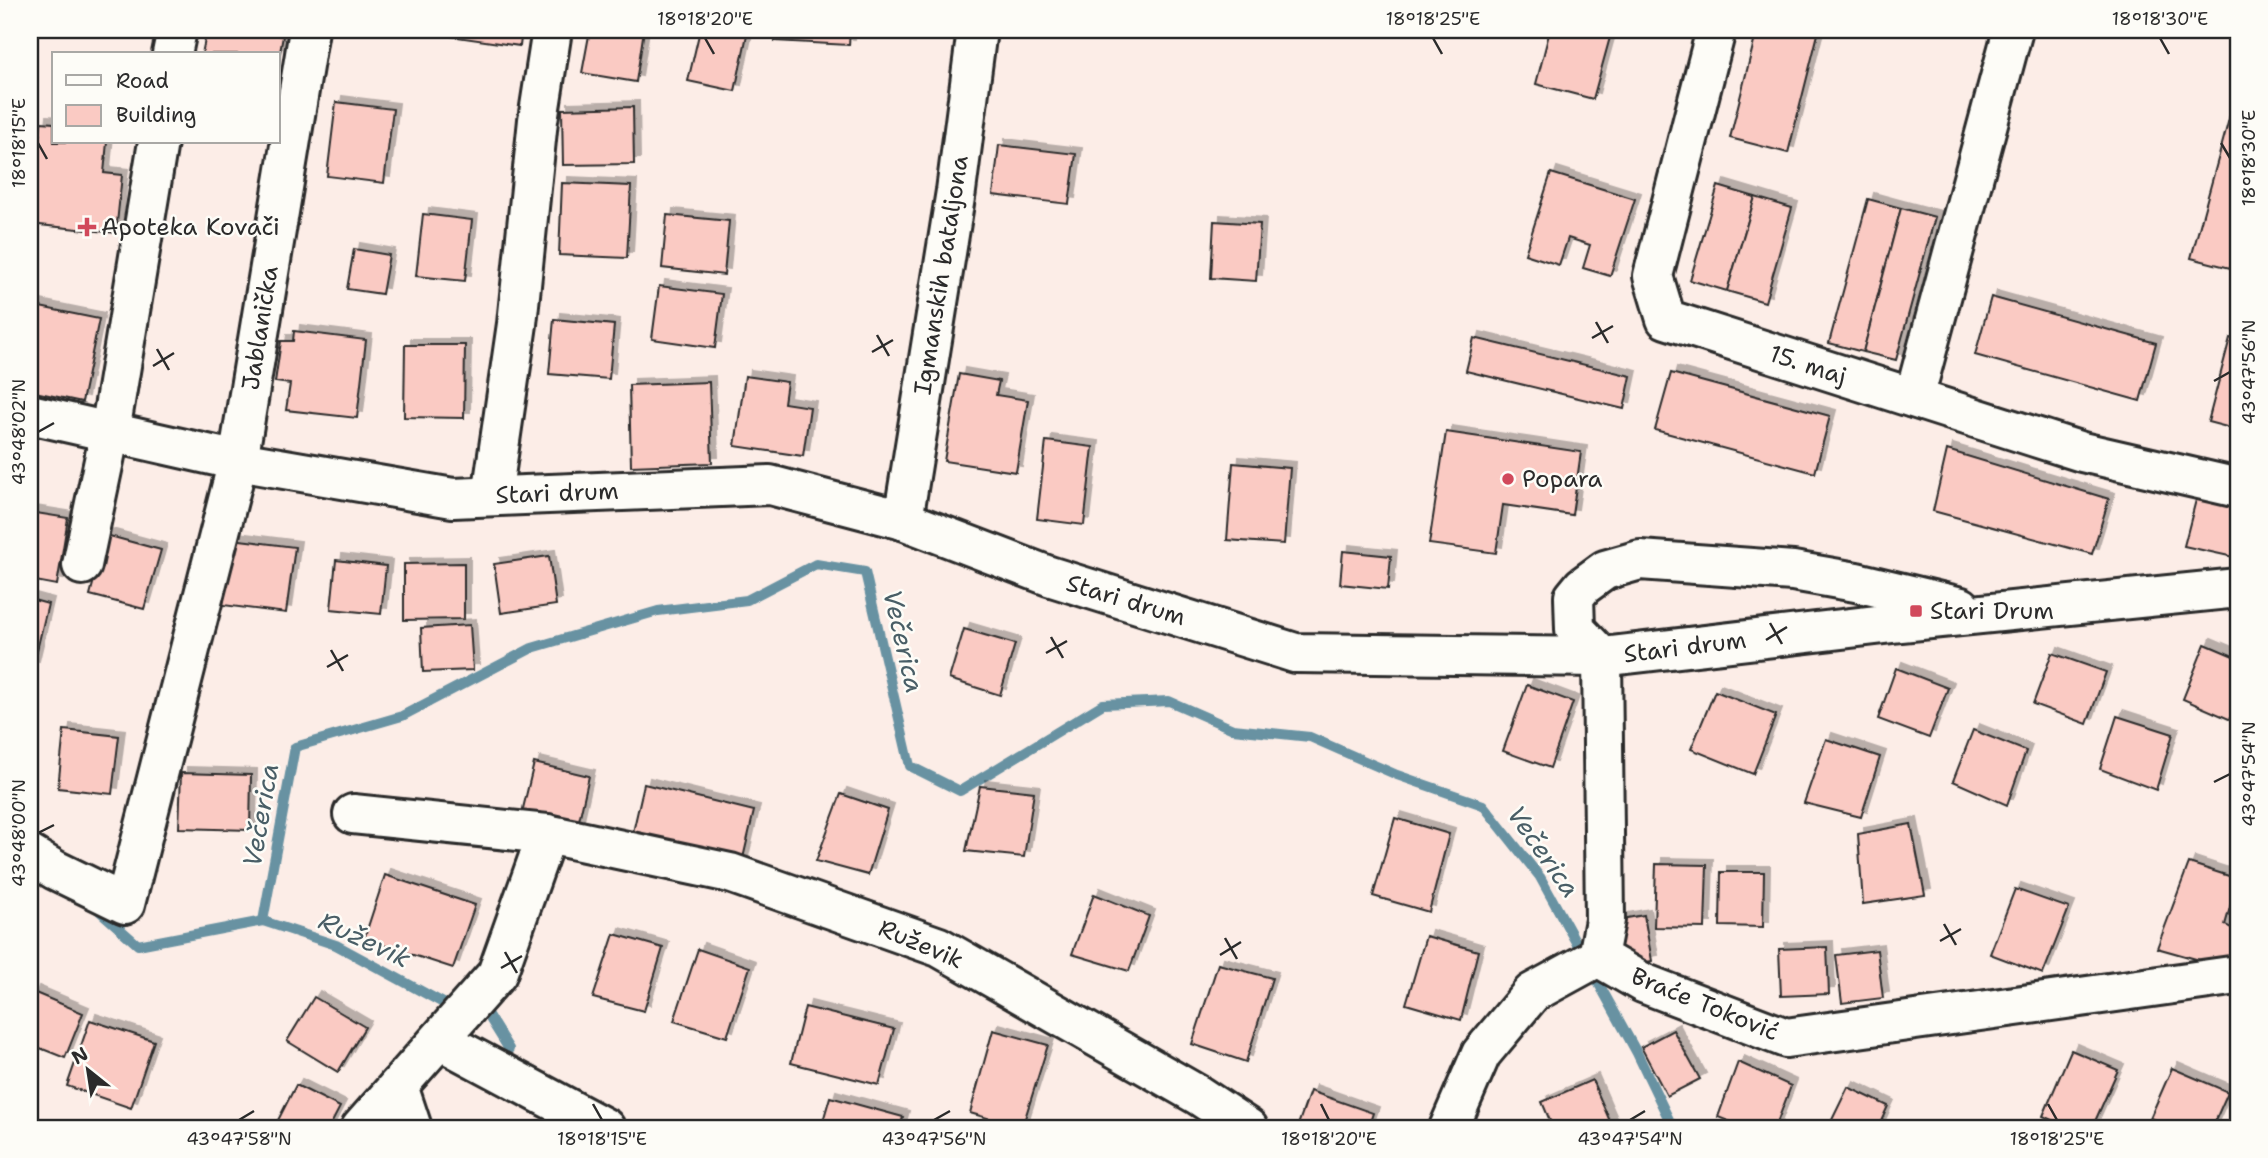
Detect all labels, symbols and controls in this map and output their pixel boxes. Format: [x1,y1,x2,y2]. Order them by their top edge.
text: 18°18'20"E [657,7,753,31]
text: 18°18'25"E [1386,7,1480,31]
text: 18°18'30"E [2112,7,2208,31]
legend [52,52,280,144]
text: Road [116,67,169,95]
text: 18°18'15"E [7,98,31,188]
text: Building [116,101,196,129]
text: 18°18'30"E [2237,110,2261,206]
street label: Igmanskih bataljona [906,153,976,397]
place label: Apoteka Kovači [101,211,280,243]
marker: Apoteka Kovači [79,219,95,235]
street label: Jablanička [234,263,286,393]
text: 43°47'56"N [2237,320,2261,424]
street label: 15. maj [1765,338,1851,392]
text: 43°48'02"N [7,379,31,485]
place label: Popara [1522,463,1603,495]
marker: Popara [1500,471,1516,487]
street label: Stari drum [495,475,619,511]
street label: Stari drum [1062,567,1190,633]
water label: Večerica [875,586,933,696]
place label: Stari Drum [1930,595,2054,627]
marker: Stari Drum [1908,603,1924,619]
street label: Stari drum [1622,624,1748,670]
text: 43°47'54"N [2237,721,2261,827]
water label: Večerica [234,760,286,870]
text: 43°48'00"N [7,779,31,887]
water label: Večerica [1500,798,1588,904]
water label: Ruževik [313,903,417,976]
street label: Ruževik [874,912,968,976]
street label: Braće Toković [1626,960,1784,1048]
north arrow [52,1036,122,1106]
text: N [67,1041,93,1070]
text: 43°47'58"N [186,1127,292,1151]
text: 18°18'15"E [557,1127,647,1151]
text: 43°47'56"N [882,1127,986,1151]
text: 18°18'20"E [1281,1127,1377,1151]
text: 43°47'54"N [1577,1127,1683,1151]
text: 18°18'25"E [2010,1127,2104,1151]

